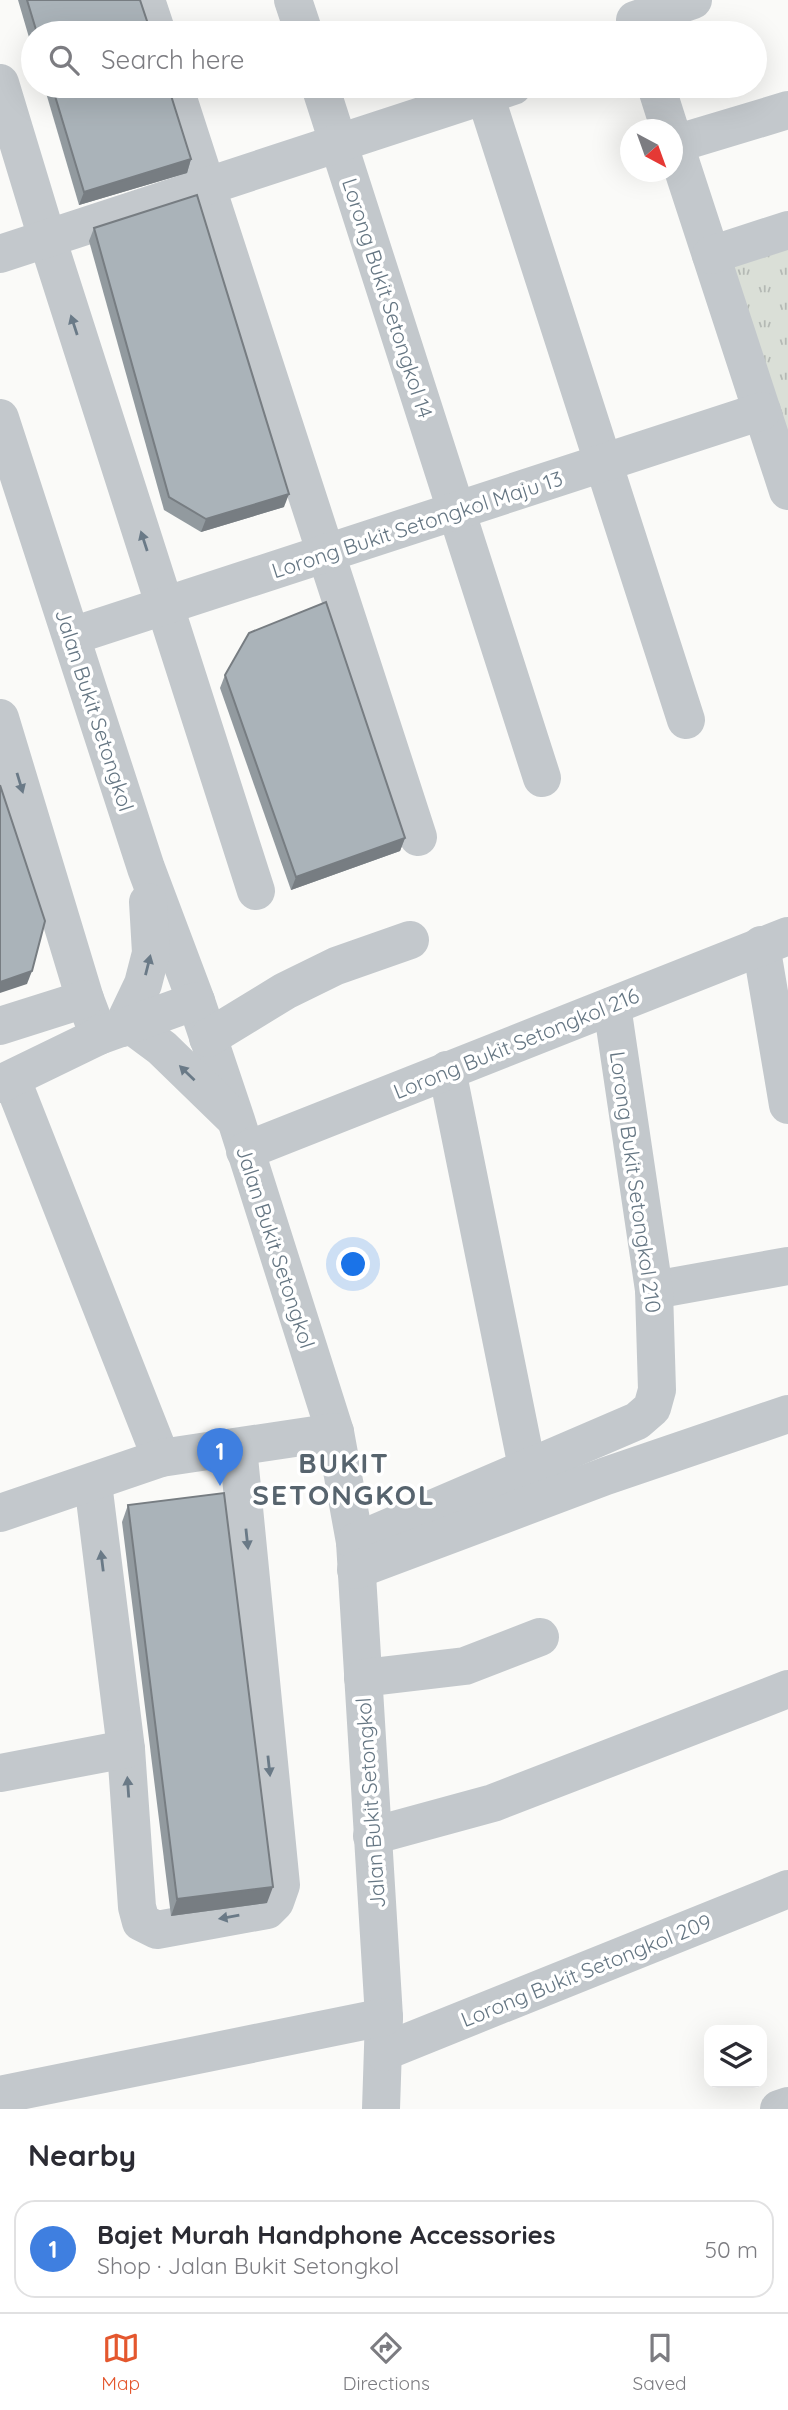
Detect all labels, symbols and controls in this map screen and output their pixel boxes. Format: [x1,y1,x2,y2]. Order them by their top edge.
search box [21,21,767,98]
icon: search [45,41,83,79]
text: Search here [101,43,245,76]
north arrow [620,119,683,182]
street label: Lorong Bukit Setongkol 14 [337,175,439,421]
one-way arrow [69,314,79,335]
street label: Lorong Bukit Setongkol Maju 13 [268,465,566,583]
one-way arrow [138,531,149,552]
street label: Jalan Bukit Setongkol [50,606,140,814]
one-way arrow [15,773,25,794]
one-way arrow [143,953,154,975]
street label: Lorong Bukit Setongkol 216 [389,982,643,1104]
street label: Lorong Bukit Setongkol 210 [605,1050,667,1314]
one-way arrow [178,1065,195,1082]
street label: Jalan Bukit Setongkol [231,1143,321,1351]
your location [336,1247,370,1281]
pin: 1 [197,1428,243,1486]
district label: BUKIT SETONGKOL [252,1445,436,1512]
one-way arrow [241,1529,252,1551]
one-way arrow [97,1550,108,1572]
street label: Jalan Bukit Setongkol [350,1697,390,1909]
one-way arrow [264,1755,275,1777]
one-way arrow [122,1776,133,1798]
street label: Lorong Bukit Setongkol 209 [457,1908,715,2032]
one-way arrow [218,1912,240,1923]
map controls [704,2025,767,2088]
button: layers [704,2025,767,2088]
text: Nearby [28,2136,136,2174]
text: Bajet Murah Handphone Accessories [97,2218,555,2251]
text: 1 [49,2235,57,2264]
text: 50 m [705,2235,758,2264]
text: Shop · Jalan Bukit Setongkol [97,2251,399,2280]
tab: Map [101,2329,140,2395]
tab: Directions [343,2329,430,2395]
tab: Saved [632,2329,687,2395]

